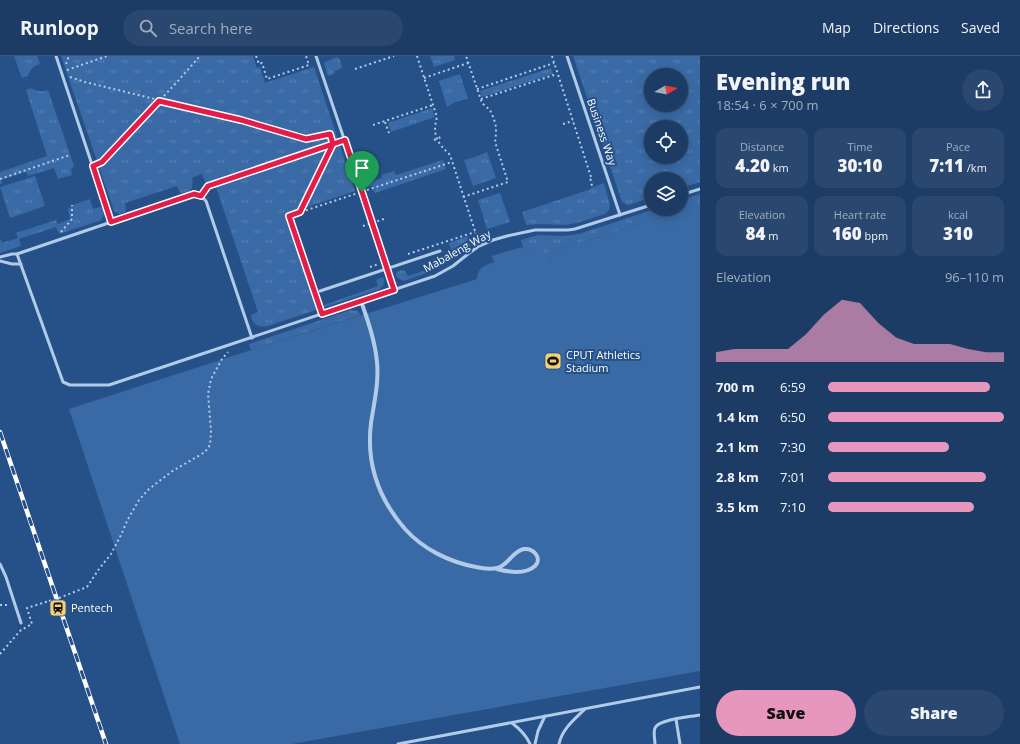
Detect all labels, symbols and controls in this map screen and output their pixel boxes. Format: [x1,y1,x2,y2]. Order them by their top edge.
search box [123,10,403,46]
text: Runloop [20,15,99,41]
icon: search [137,17,159,39]
text: Search here [169,18,252,38]
text: Map [822,18,851,37]
text: Directions [873,18,939,37]
text: Saved [961,18,1000,37]
text: Evening run [716,66,851,96]
north arrow [644,68,688,112]
map controls [644,68,688,216]
button: share [962,69,1004,111]
street label: Business Way [584,96,621,168]
text: 18:54 · 6 × 700 m [716,96,819,114]
button: locate [644,120,688,164]
text: Distance [740,139,784,154]
text: Time [847,139,873,154]
text: Pace [946,139,970,154]
pin [345,151,379,192]
text: 4.20 [735,154,770,177]
text: 30:10 [838,154,882,177]
text: 7:11 [929,154,964,177]
icon: arrive [351,157,373,179]
text: km [770,160,789,175]
text: /km [964,160,987,175]
button: layers [644,172,688,216]
text: Elevation [739,207,785,222]
text: Heart rate [834,207,886,222]
text: kcal [948,207,968,222]
text: 84 [746,222,765,245]
text: 160 [832,222,862,245]
text: 310 [943,222,973,245]
street label: Mabaleng Way [420,226,494,275]
text: m [765,228,778,243]
text: bpm [862,228,888,243]
text: Elevation [716,268,771,286]
text: 96–110 m [945,268,1004,286]
place label: CPUT Athletics Stadium [566,347,640,375]
sports icon: CPUT Athletics Stadium [543,351,563,371]
text: 700 m [716,378,754,396]
text: 6:59 [780,378,806,396]
text: 1.4 km [716,408,759,426]
text: 6:50 [780,408,806,426]
text: 2.1 km [716,438,759,456]
text: 7:30 [780,438,806,456]
text: 2.8 km [716,468,759,486]
text: 7:01 [780,468,806,486]
text: 3.5 km [716,498,759,516]
text: 7:10 [780,498,806,516]
station icon: Pentech [48,598,68,618]
place label: Pentech [71,600,113,615]
button: Save [716,690,856,736]
button: Share [864,690,1004,736]

